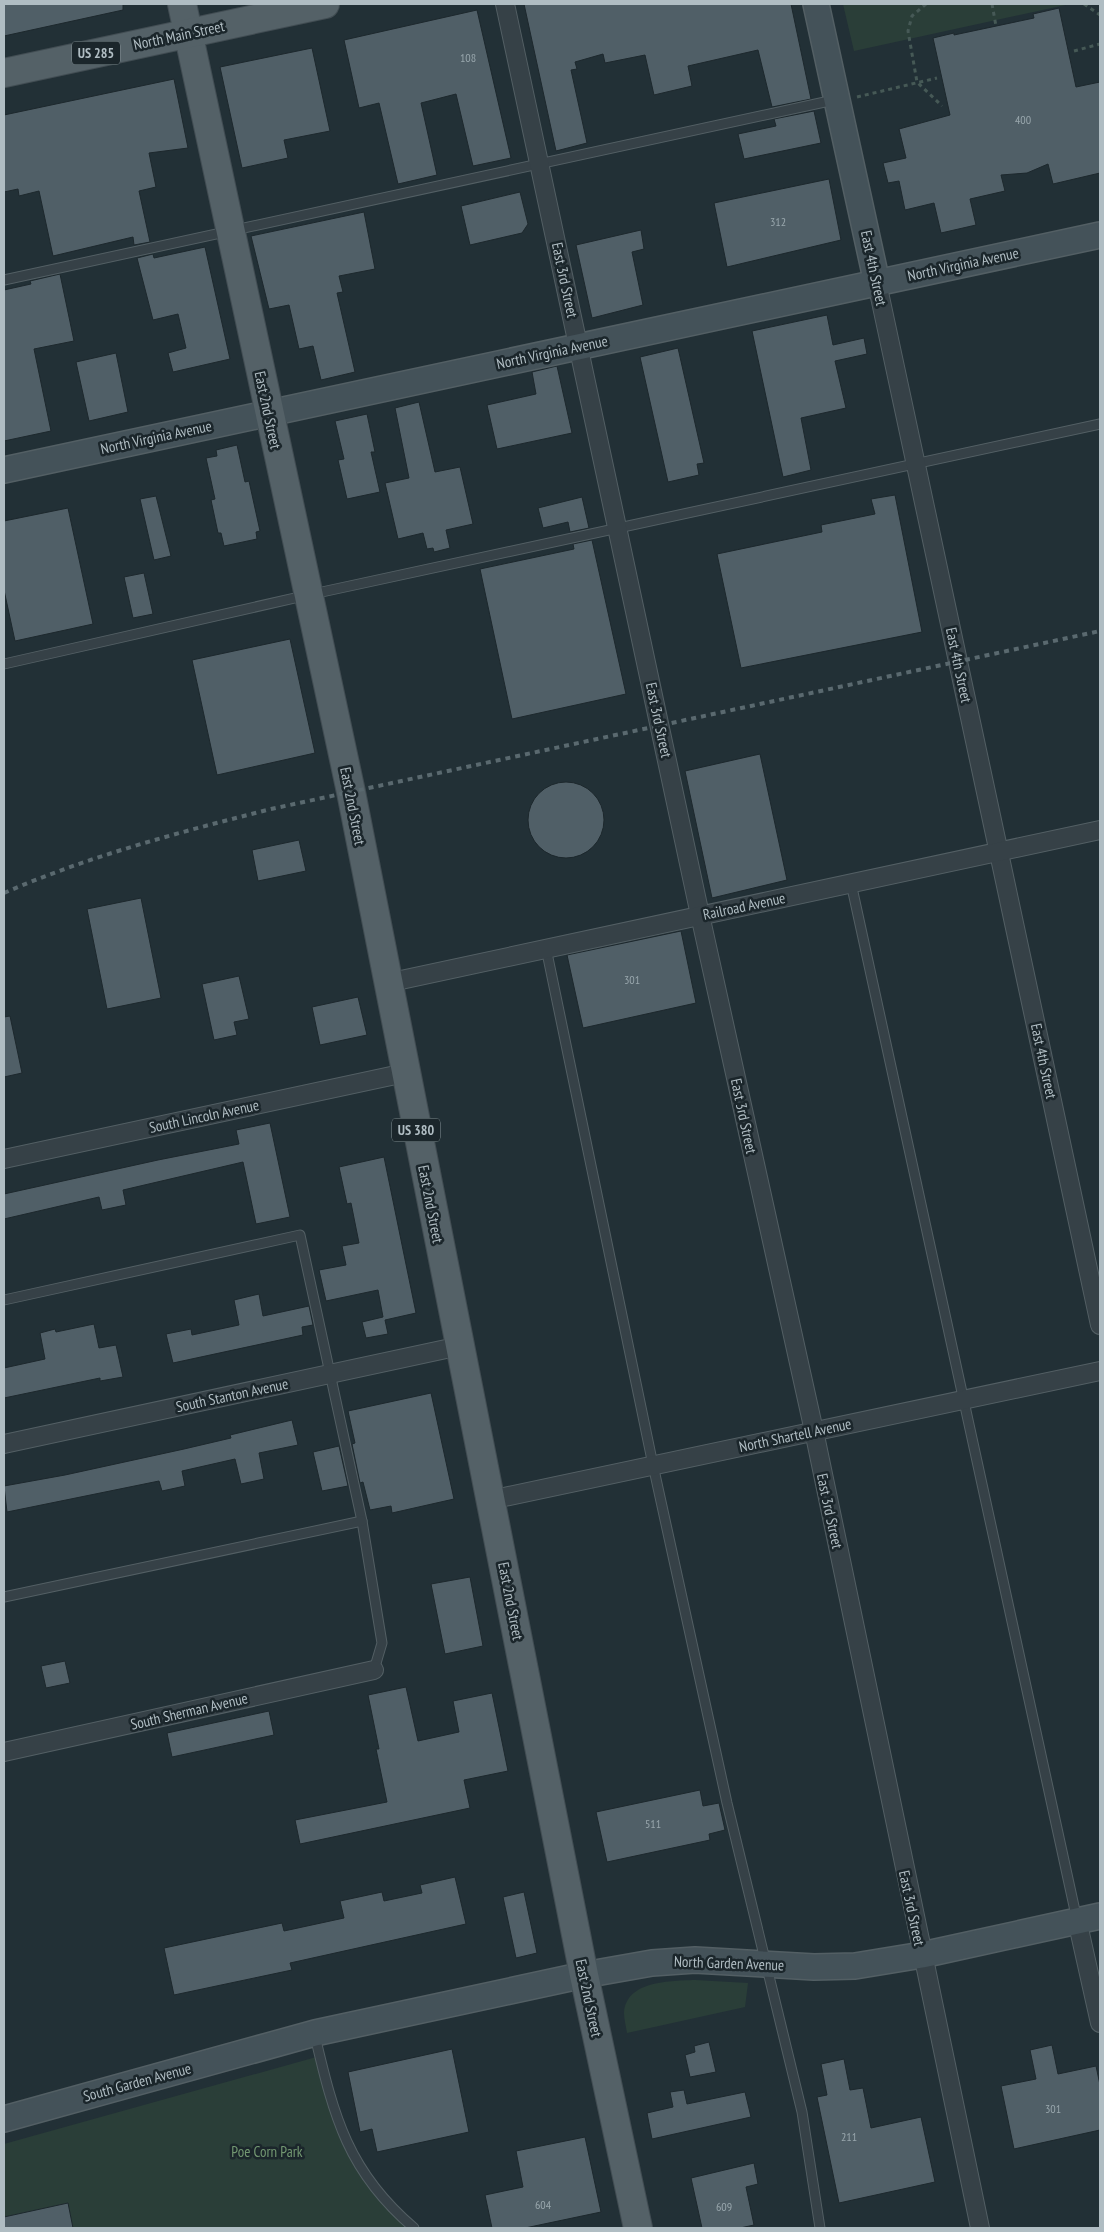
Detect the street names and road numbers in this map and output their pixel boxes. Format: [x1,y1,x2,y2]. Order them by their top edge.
street label: North Main Street [132,16,226,54]
road number: US 285 [72,42,120,64]
street label: East 4th Street [857,229,891,307]
street label: East 3rd Street [548,241,582,319]
street label: North Virginia Avenue [906,243,1020,285]
street label: North Virginia Avenue [495,331,609,373]
street label: East 2nd Street [251,369,285,451]
street label: North Virginia Avenue [99,416,213,458]
street label: East 4th Street [942,626,976,704]
street label: East 3rd Street [642,681,676,759]
street label: East 2nd Street [336,765,370,847]
street label: Railroad Avenue [701,888,787,924]
street label: East 4th Street [1027,1022,1061,1100]
street label: East 3rd Street [727,1077,761,1155]
street label: South Lincoln Avenue [147,1095,261,1137]
road number: US 380 [392,1118,440,1142]
street label: East 2nd Street [414,1163,448,1245]
street label: South Stanton Avenue [174,1374,290,1416]
street label: North Shartell Avenue [737,1414,853,1456]
street label: East 3rd Street [813,1472,847,1550]
street label: East 2nd Street [494,1560,528,1642]
street label: South Sherman Avenue [129,1688,249,1734]
street label: East 3rd Street [895,1869,929,1947]
street label: North Garden Avenue [673,1952,785,1974]
street label: East 2nd Street [572,1957,606,2039]
street label: South Garden Avenue [81,2058,193,2106]

